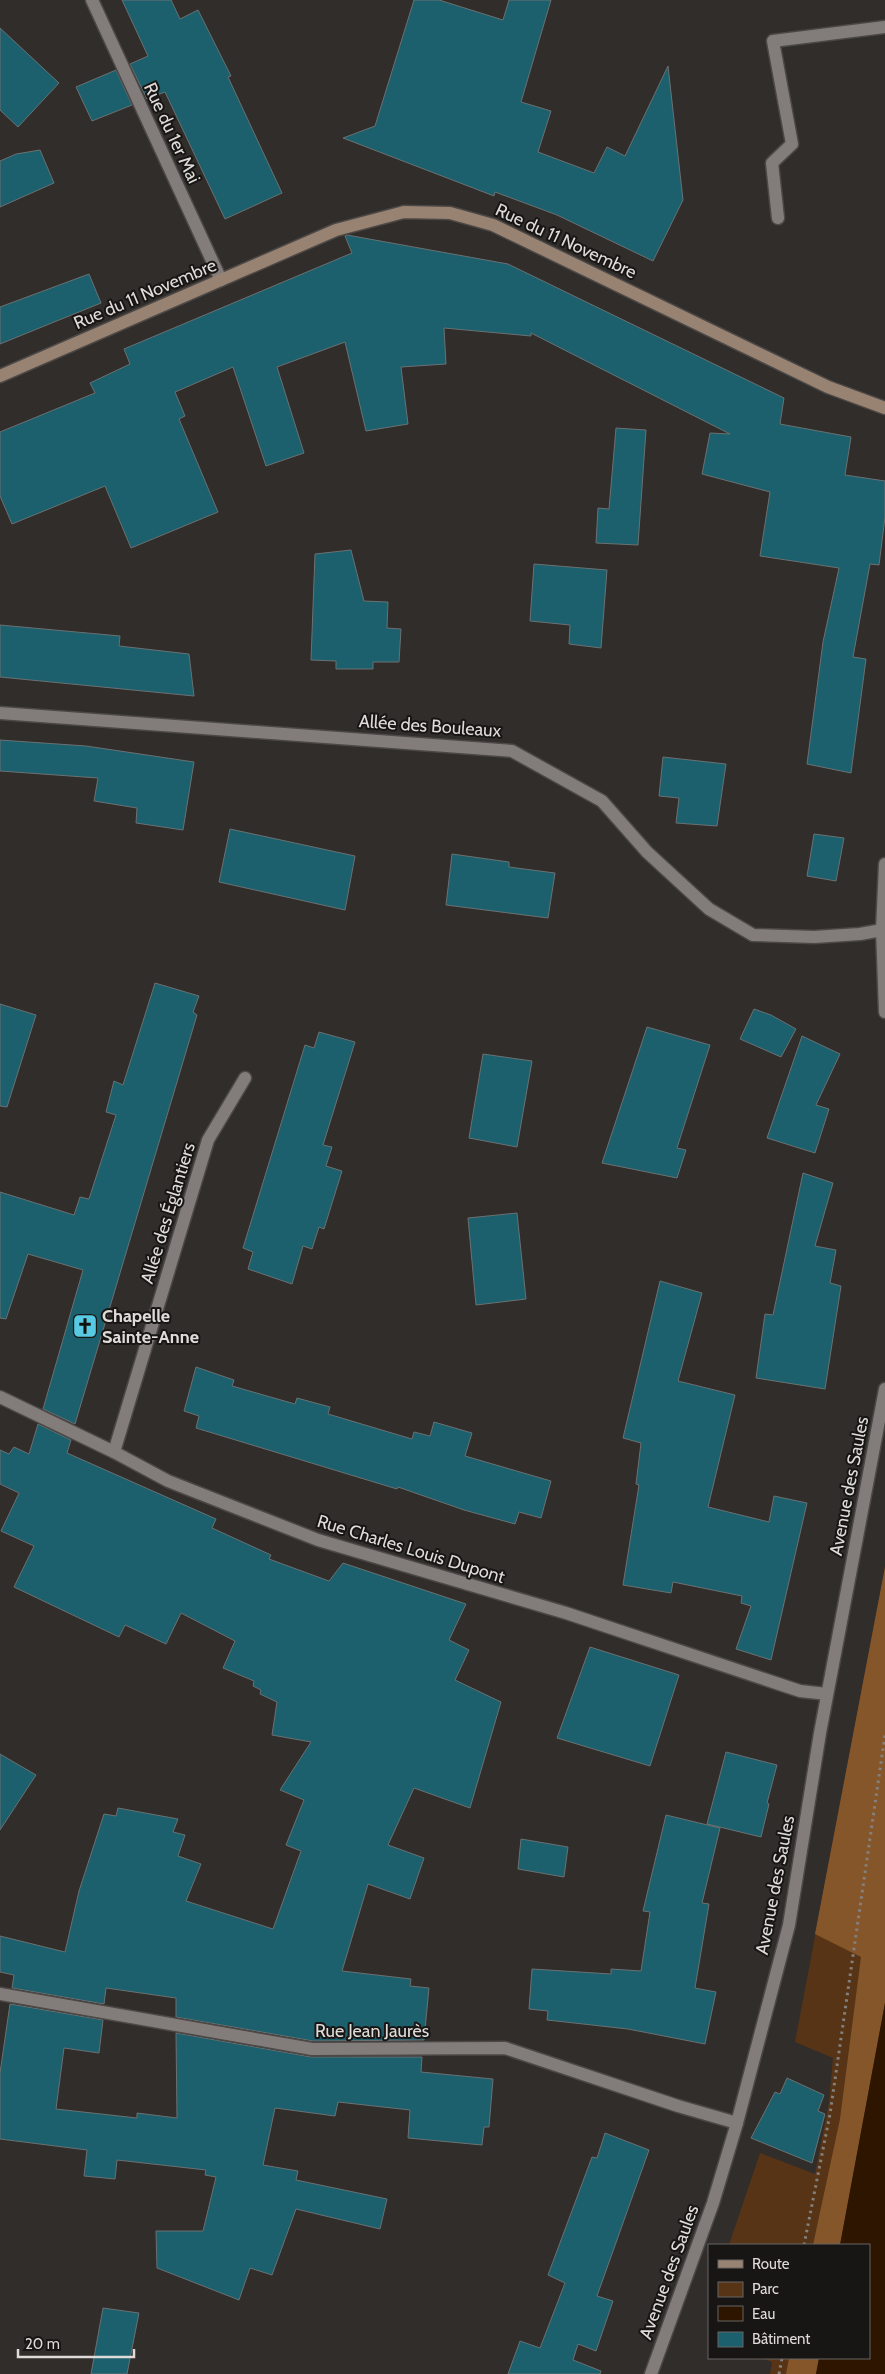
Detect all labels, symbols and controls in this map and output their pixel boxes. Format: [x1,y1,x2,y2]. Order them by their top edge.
street label: Rue du 1er Mai [139,79,205,187]
street label: Rue du 11 Novembre [492,199,640,283]
street label: Rue du 11 Novembre [70,254,220,334]
street label: Allée des Bouleaux [358,710,502,742]
street label: Allée des Églantiers [136,1140,200,1286]
place label: Chapelle Sainte-Anne [102,1305,199,1348]
church icon: Chapelle Sainte-Anne [72,1313,98,1339]
street label: Avenue des Saules [825,1415,873,1557]
street label: Rue Charles Louis Dupont [314,1510,508,1588]
street label: Avenue des Saules [751,1814,799,1956]
street label: Rue Jean Jaurès [315,2020,429,2042]
street label: Avenue des Saules [635,2202,703,2342]
legend [708,2244,870,2359]
text: Route [752,2255,790,2273]
text: Parc [752,2280,779,2298]
text: Eau [752,2305,775,2323]
scale bar [18,2326,134,2358]
text: Bâtiment [752,2330,810,2348]
text: 20 m [25,2335,60,2353]

